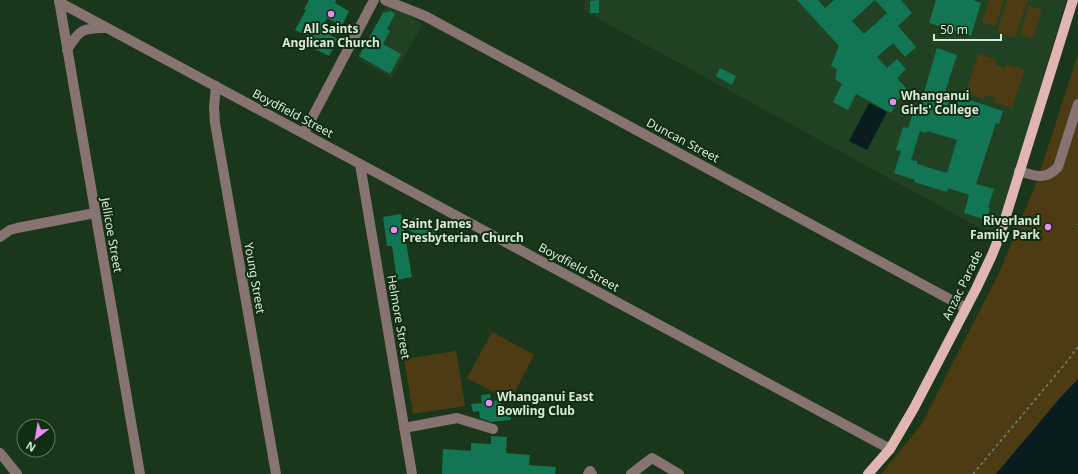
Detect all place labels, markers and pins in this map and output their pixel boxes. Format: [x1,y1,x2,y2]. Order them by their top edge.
marker: All Saints Anglican Church [326,9,336,19]
place label: All Saints Anglican Church [282,20,380,51]
place label: Whanganui Girls' College [901,87,979,118]
marker: Whanganui Girls' College [888,97,898,107]
place label: Riverland Family Park [970,212,1041,243]
place label: Saint James Presbyterian Church [402,215,524,246]
marker: Riverland Family Park [1043,222,1053,232]
marker: Saint James Presbyterian Church [389,225,399,235]
place label: Whanganui East Bowling Club [497,388,594,419]
marker: Whanganui East Bowling Club [484,398,494,408]

